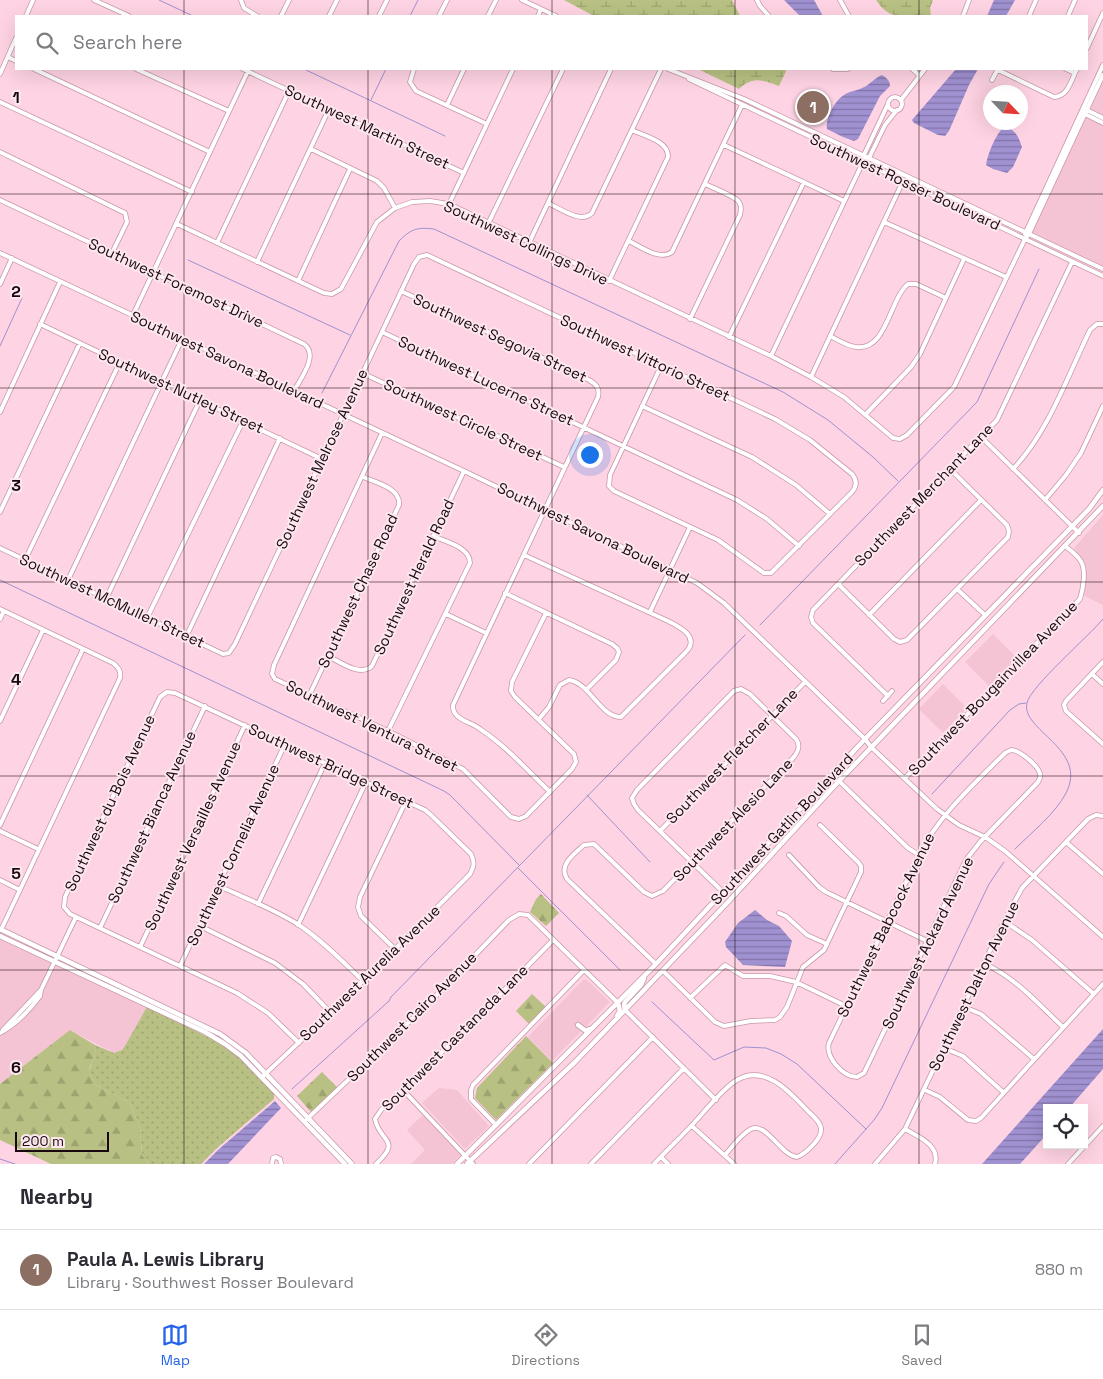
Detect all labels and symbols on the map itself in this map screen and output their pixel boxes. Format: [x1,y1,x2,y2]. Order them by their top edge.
street label: Southwest Martin Street [282,80,453,173]
north arrow [983,85,1028,130]
text: 1 [12,87,20,108]
pin: 1 [797,88,829,126]
street label: Southwest Rosser Boulevard [807,129,1003,234]
street label: Southwest Collings Drive [441,196,612,289]
street label: Southwest Foremost Drive [86,234,267,332]
text: 2 [11,281,21,302]
street label: Southwest Segovia Street [410,289,590,386]
street label: Southwest Savona Boulevard [127,306,327,413]
street label: Southwest Vittorio Street [557,310,733,405]
street label: Southwest Lucerne Street [395,331,577,430]
street label: Southwest Nutley Street [95,344,267,437]
street label: Southwest Melrose Avenue [271,366,372,552]
street label: Southwest Circle Street [381,374,546,465]
street label: Southwest Merchant Lane [850,419,997,570]
your location [577,442,603,468]
text: 3 [11,475,21,496]
street label: Southwest Savona Boulevard [494,478,692,587]
street label: Southwest Herald Road [369,496,458,658]
street label: Southwest Chase Road [313,511,402,671]
street label: Southwest McMullen Street [17,549,208,652]
street label: Southwest Bougainvillea Avenue [904,596,1081,779]
text: 4 [11,669,21,690]
street label: Southwest Ventura Street [283,676,461,776]
street label: Southwest Fletcher Lane [662,684,802,827]
street label: Southwest du Bois Avenue [60,711,159,894]
street label: Southwest Bridge Street [246,719,417,812]
street label: Southwest Bianca Avenue [103,727,200,906]
street label: Southwest Versailles Avenue [140,738,245,933]
street label: Southwest Gatlin Boulevard [706,749,857,908]
street label: Southwest Alesio Lane [669,754,797,885]
street label: Southwest Cornelia Avenue [182,761,283,949]
street label: Southwest Babcock Avenue [833,829,939,1020]
street label: Southwest Ackard Avenue [878,853,978,1032]
text: 5 [11,863,21,884]
street label: Southwest Dalton Avenue [924,898,1023,1074]
street label: Southwest Aurelia Avenue [295,900,444,1045]
street label: Southwest Cairo Avenue [343,948,481,1086]
street label: Southwest Castaneda Lane [377,960,532,1115]
text: 6 [11,1057,21,1078]
scale bar [15,1129,109,1152]

